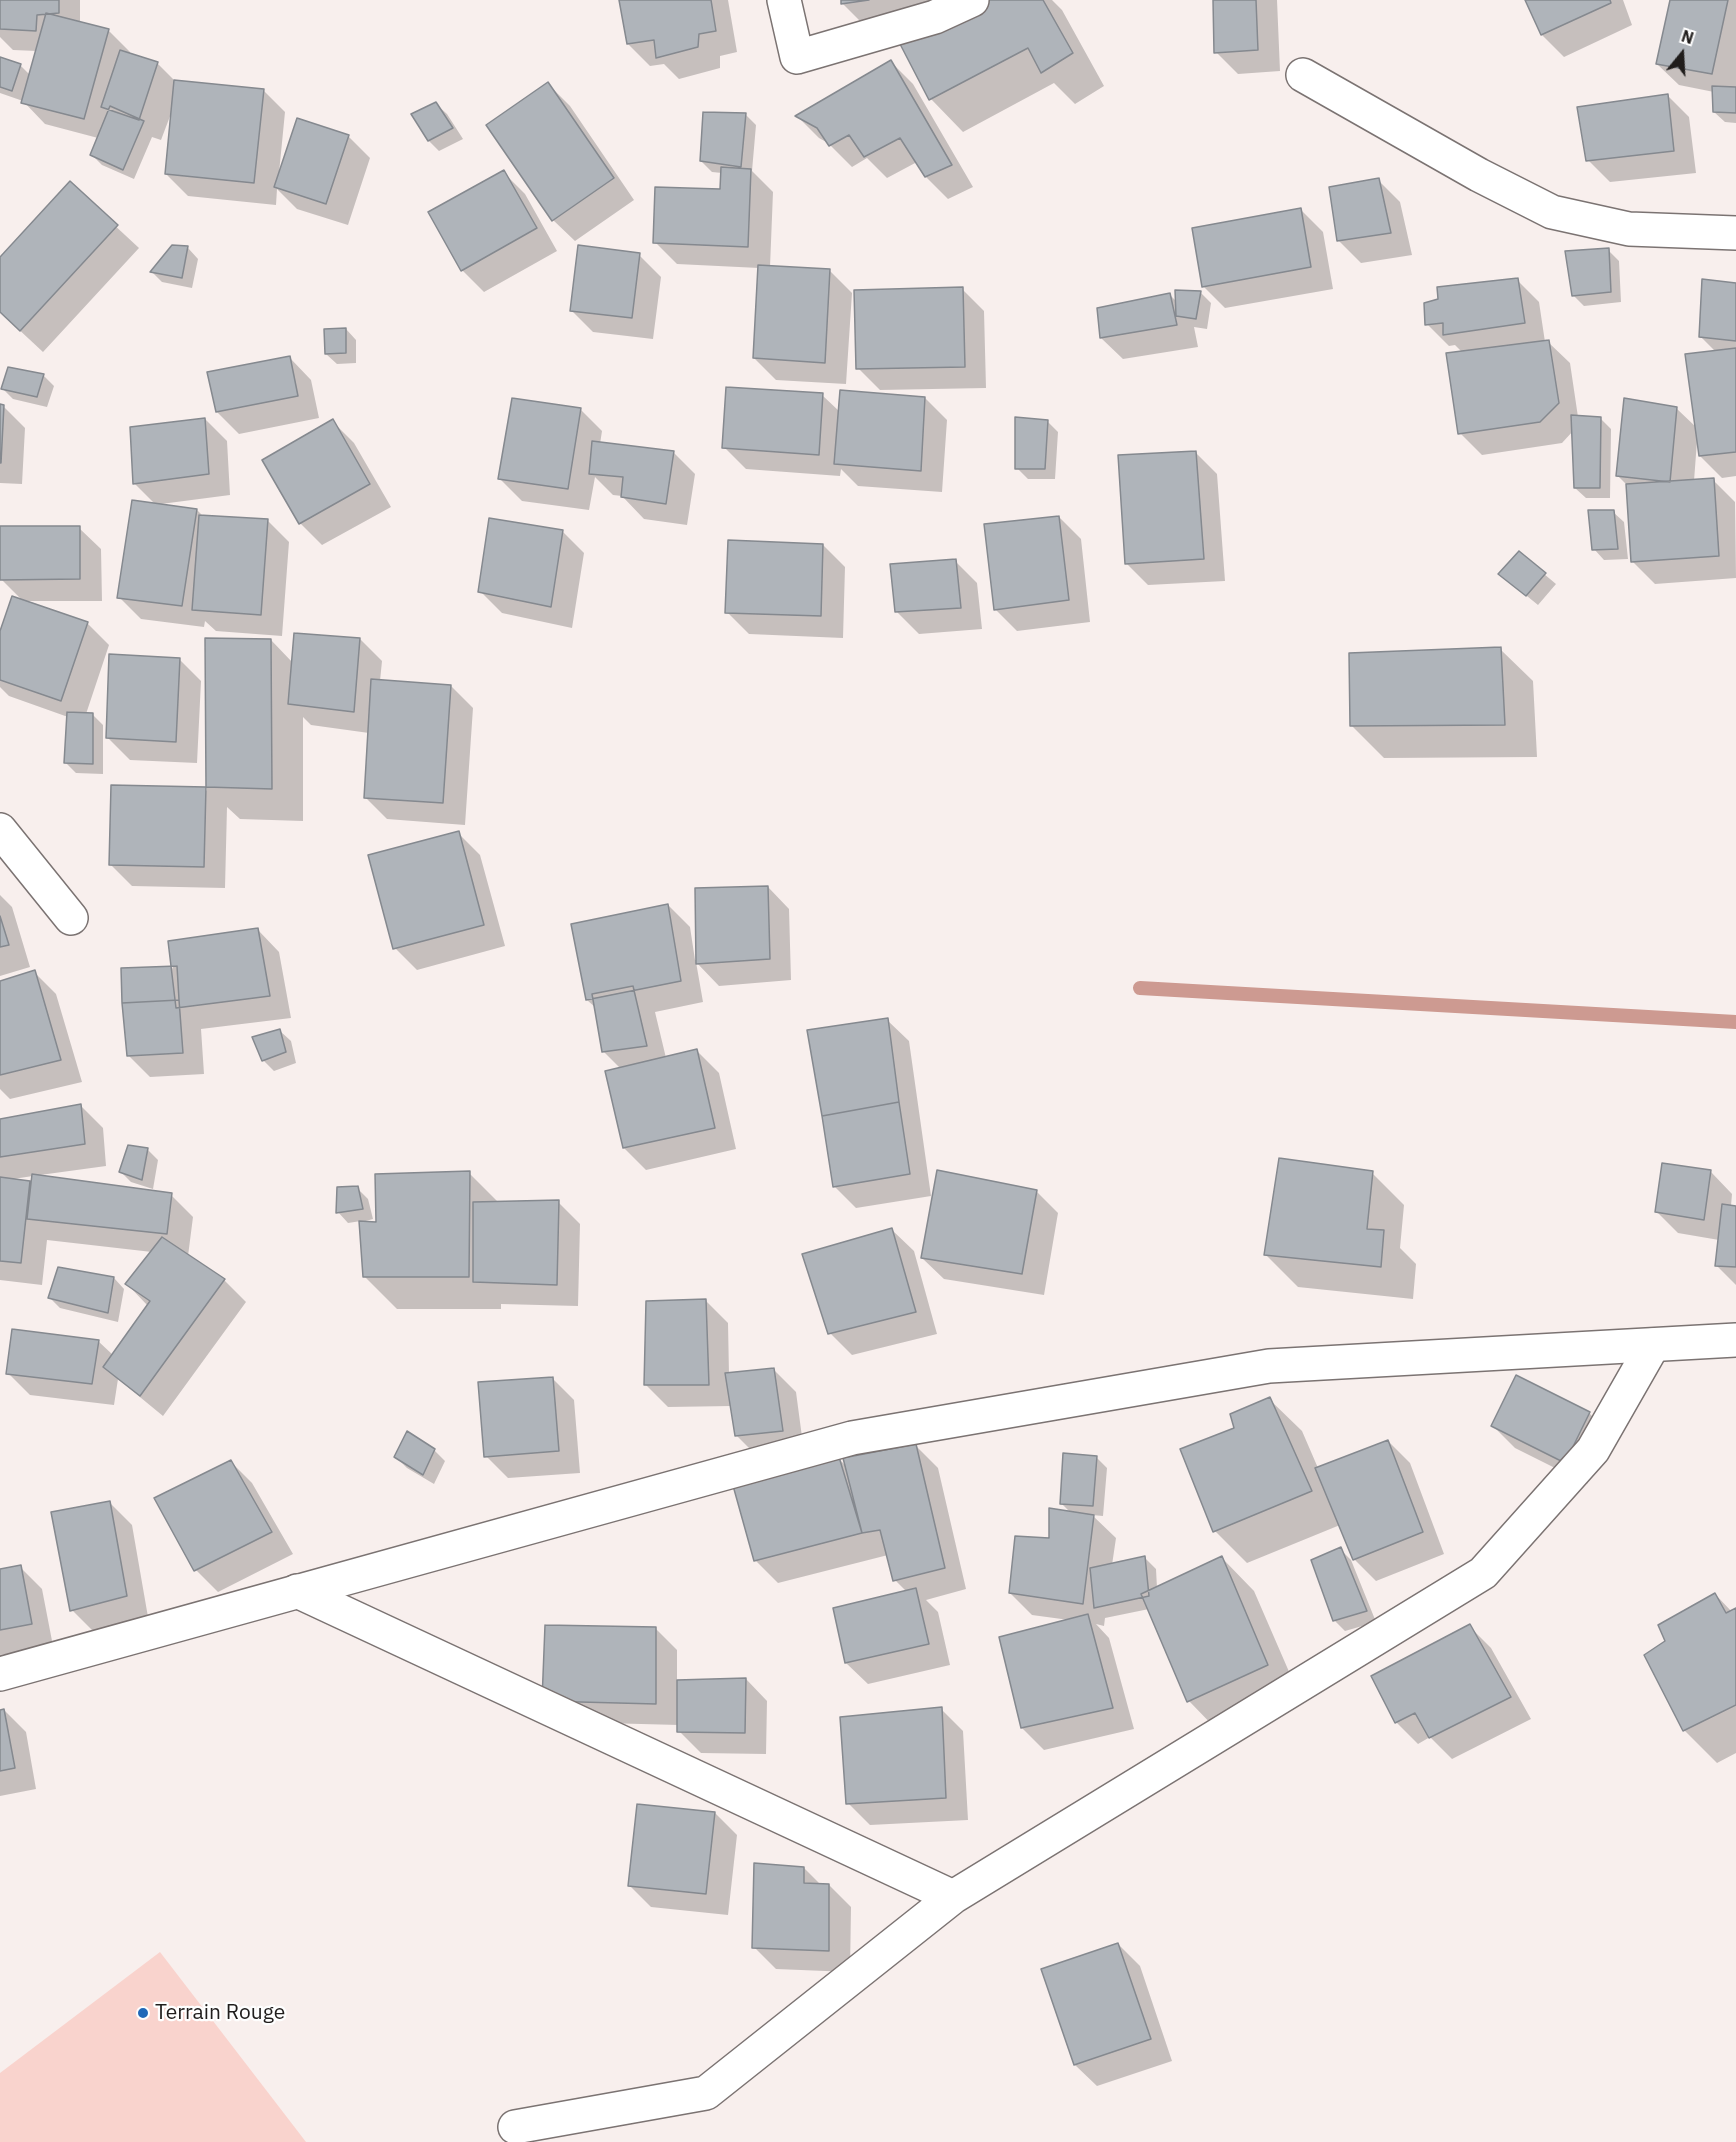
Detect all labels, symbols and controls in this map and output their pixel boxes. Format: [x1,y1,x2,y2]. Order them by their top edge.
north arrow [1652,24,1712,84]
text: N [1679,26,1696,48]
place label: Terrain Rouge [155,2000,285,2026]
marker: Terrain Rouge [136,2006,150,2020]

